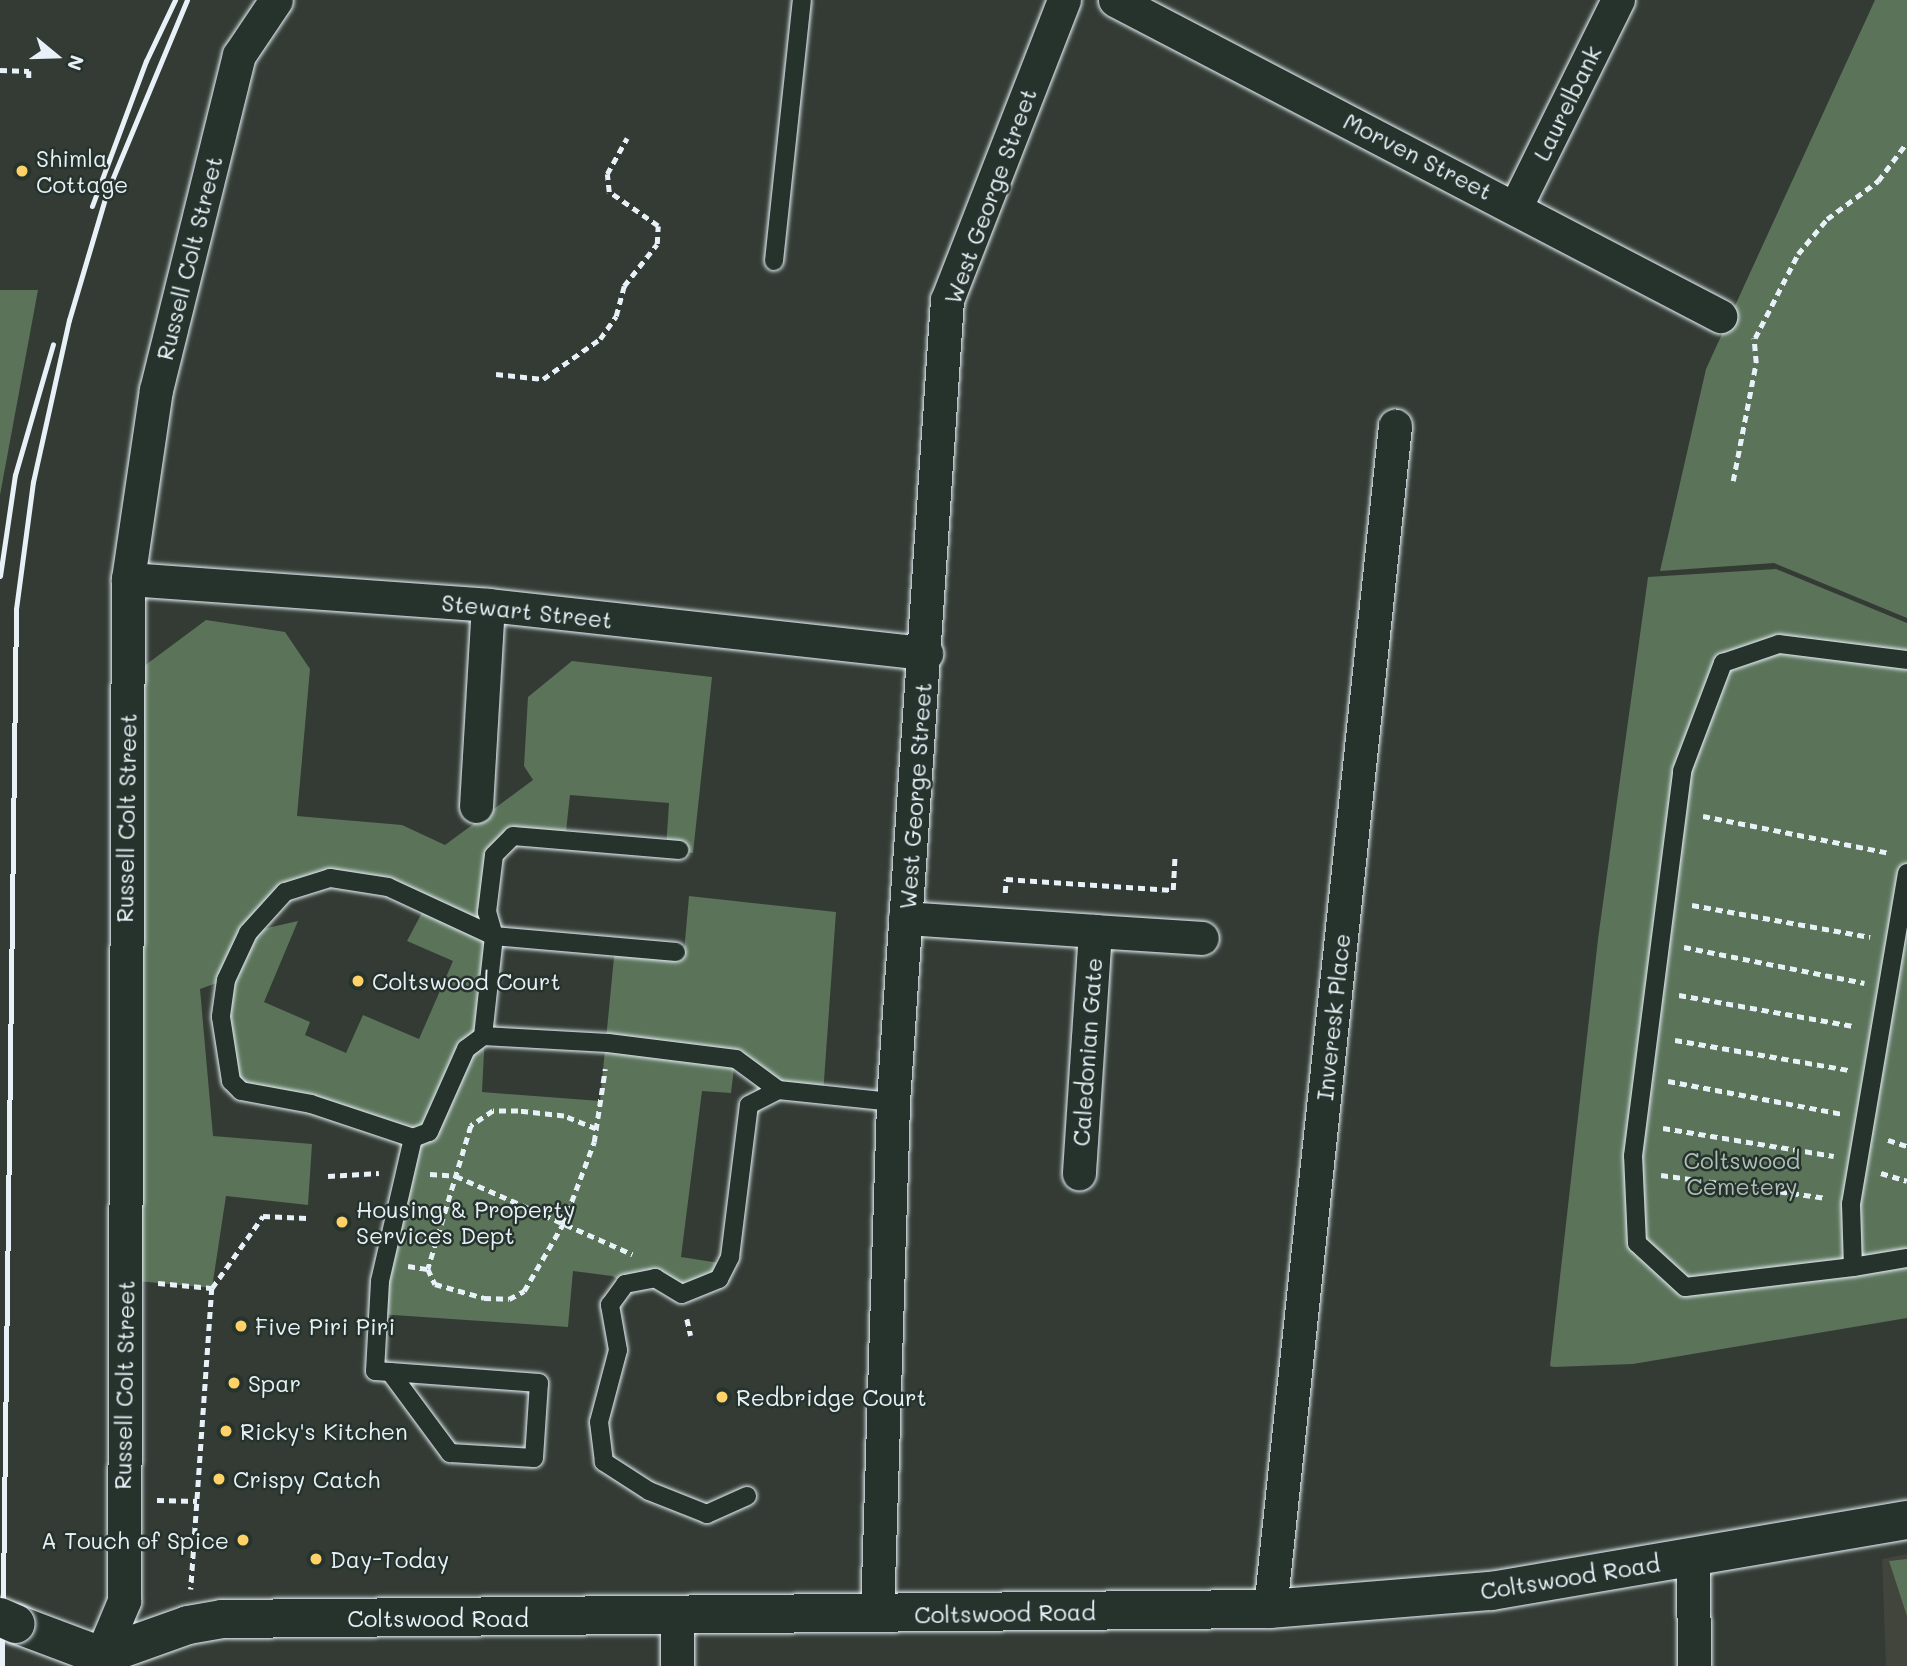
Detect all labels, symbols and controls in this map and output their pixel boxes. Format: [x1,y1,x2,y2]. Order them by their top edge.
north arrow [21,21,91,91]
street label: Laurelbank [1527,41,1607,165]
text: N [62,52,90,74]
street label: West George Street [938,84,1042,308]
street label: Morven Street [1339,107,1497,205]
place label: Shimla Cottage [36,144,128,198]
street label: Russell Colt Street [150,153,228,363]
marker: Shimla Cottage [14,163,30,179]
street label: Stewart Street [440,588,614,634]
street label: West George Street [893,681,937,911]
street label: Russell Colt Street [110,713,142,923]
street label: Inveresk Place [1311,932,1355,1102]
street label: Caledonian Gate [1067,957,1107,1147]
place label: Coltswood Court [372,967,561,995]
marker: Coltswood Court [350,973,366,989]
park label: Coltswood Cemetery [1684,1146,1800,1200]
place label: Housing & Property Services Dept [356,1195,576,1249]
marker: Housing & Property Services Dept [334,1214,350,1230]
street label: Russell Colt Street [108,1280,140,1490]
place label: Five Piri Piri [255,1312,395,1340]
marker: Five Piri Piri [233,1318,249,1334]
place label: Spar [248,1369,301,1397]
marker: Spar [226,1375,242,1391]
place label: Redbridge Court [736,1383,927,1411]
marker: Redbridge Court [714,1389,730,1405]
place label: Ricky's Kitchen [240,1417,408,1445]
marker: Ricky's Kitchen [218,1423,234,1439]
place label: Crispy Catch [233,1465,380,1493]
marker: Crispy Catch [211,1471,227,1487]
place label: A Touch of Spice [41,1526,229,1554]
marker: A Touch of Spice [235,1532,251,1548]
place label: Day-Today [330,1545,449,1573]
street label: Coltswood Road [1478,1549,1662,1605]
marker: Day-Today [308,1551,324,1567]
street label: Coltswood Road [914,1598,1096,1628]
street label: Coltswood Road [347,1604,529,1632]

